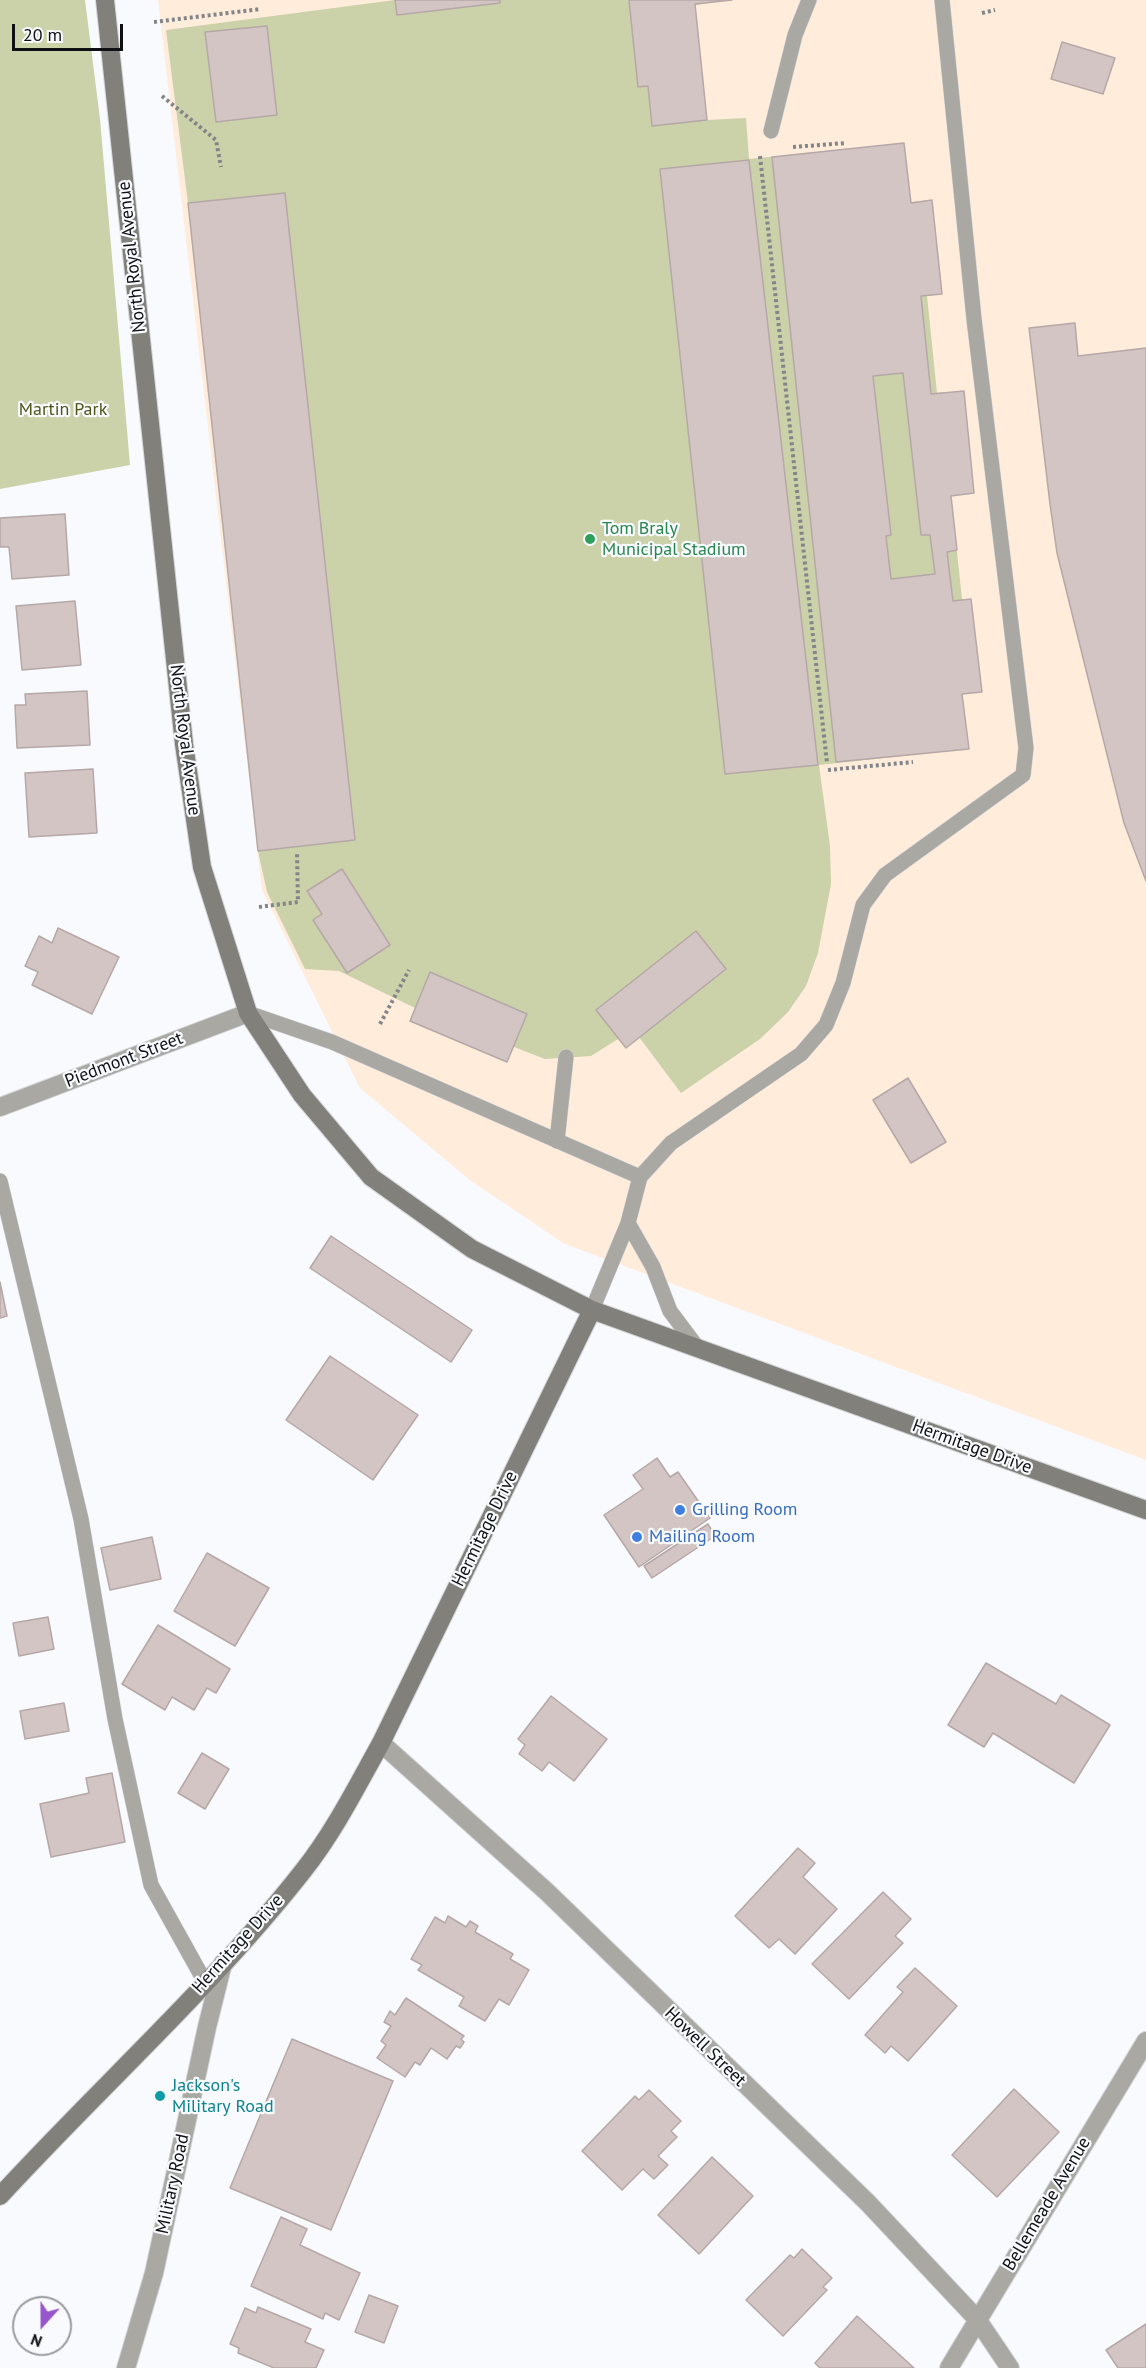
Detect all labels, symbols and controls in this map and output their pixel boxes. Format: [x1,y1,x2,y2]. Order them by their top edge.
scale bar [15,12,126,50]
text: 20 m [23,23,62,46]
street label: North Royal Avenue [113,180,151,334]
park label: Martin Park [19,399,107,421]
place label: Tom Braly Municipal Stadium [602,518,746,560]
marker: Tom Braly Municipal Stadium [583,532,597,546]
street label: North Royal Avenue [165,663,205,817]
street label: Piedmont Street [62,1028,186,1092]
street label: Hermitage Drive [909,1415,1035,1479]
street label: Hermitage Drive [448,1468,522,1590]
place label: Grilling Room [692,1499,797,1521]
marker: Grilling Room [673,1503,687,1517]
place label: Mailing Room [649,1526,755,1548]
marker: Mailing Room [630,1530,644,1544]
street label: Hermitage Drive [188,1890,288,1998]
street label: Howell Street [660,2003,750,2091]
place label: Jackson's Military Road [172,2075,274,2118]
marker: Jackson's Military Road [153,2089,167,2103]
street label: Military Road [152,2132,194,2236]
street label: Bellemeade Avenue [999,2133,1095,2275]
north arrow [12,2296,72,2356]
text: N [28,2330,45,2352]

